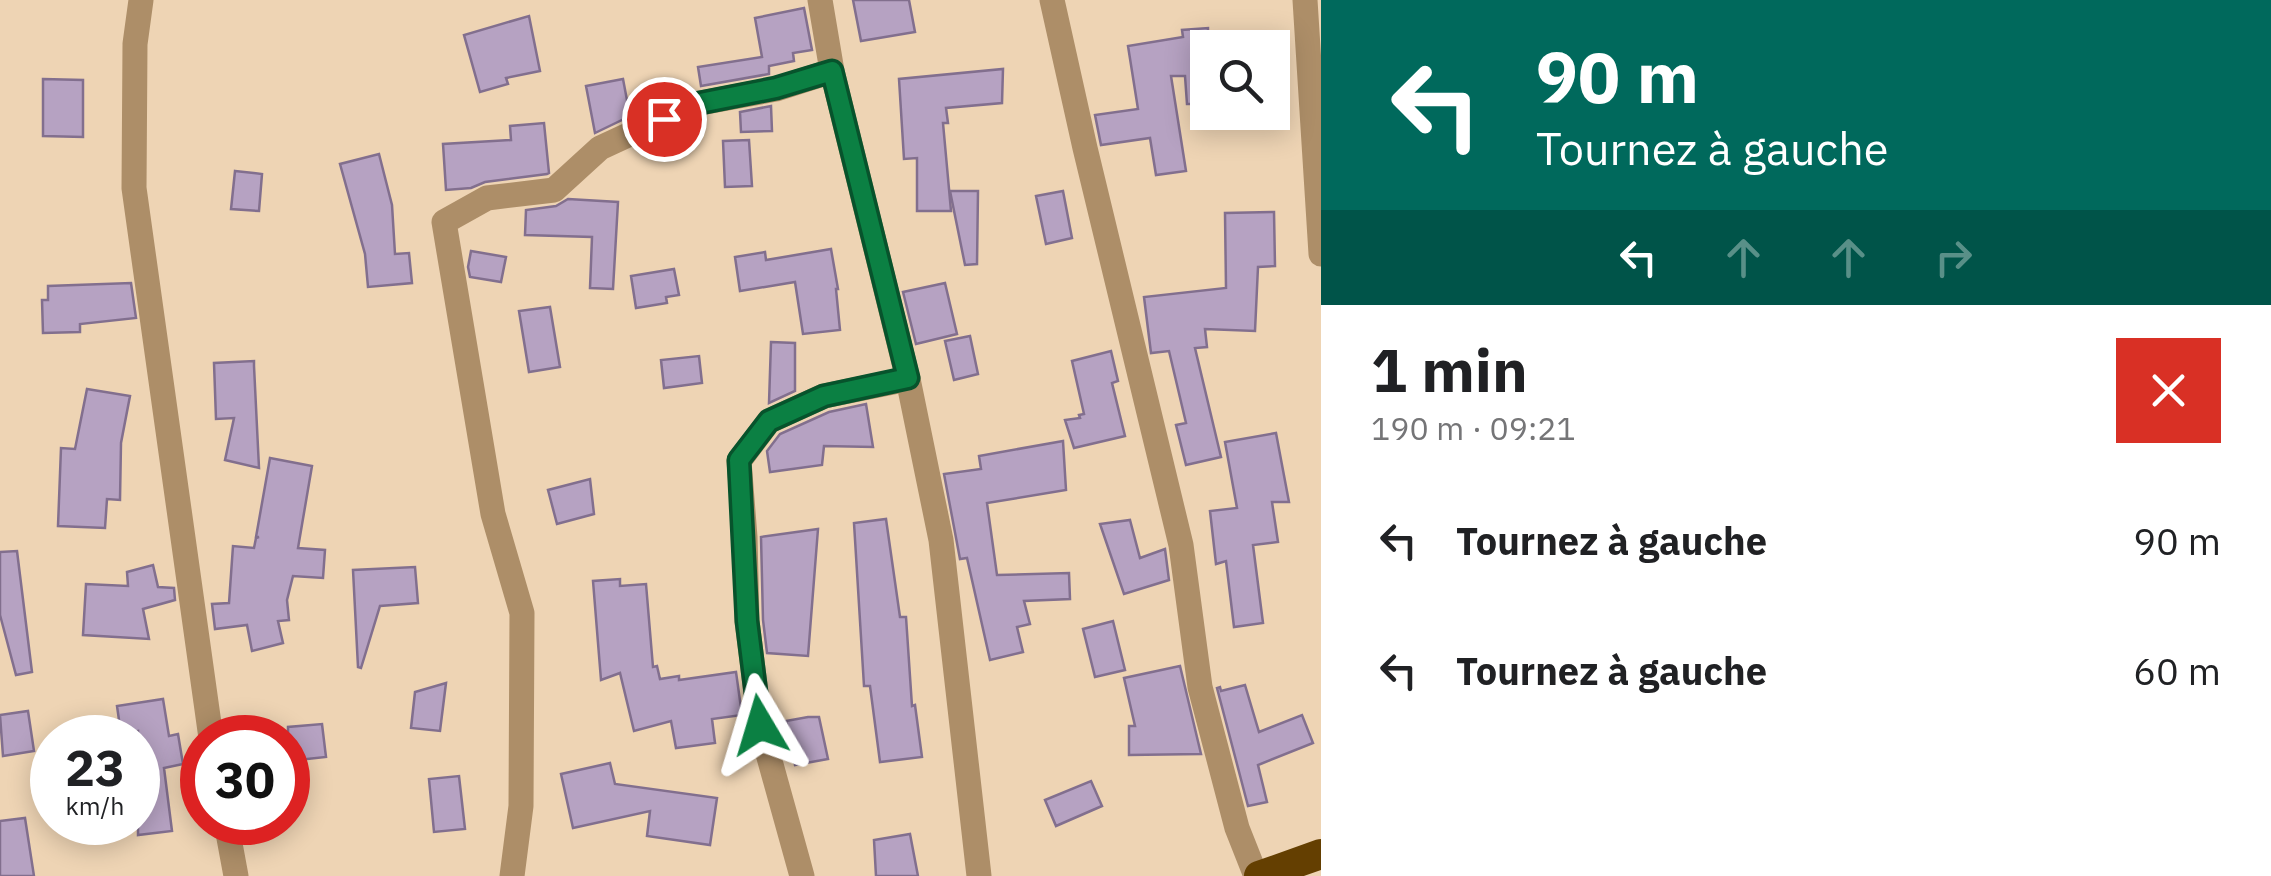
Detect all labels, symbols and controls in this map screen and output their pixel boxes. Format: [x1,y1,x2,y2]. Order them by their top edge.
map controls [1190,30,1290,130]
button: search [1190,30,1290,130]
text: 90 m [1536,31,1699,122]
icon: left [1371,40,1501,170]
pin [622,77,707,162]
icon: arrive [637,92,692,147]
text: Tournez à gauche [1536,119,1888,177]
icon: left [1611,230,1666,285]
icon: ahead [1716,230,1771,285]
icon: ahead [1821,230,1876,285]
icon: right [1926,230,1981,285]
text: 1 min [1371,330,1528,409]
button: close [2116,338,2221,443]
text: 190 m · 09:21 [1371,407,1576,449]
icon: left [1371,513,1426,568]
text: Tournez à gauche [1456,516,1767,565]
text: 90 m [2133,516,2221,565]
icon: left [1371,643,1426,698]
text: Tournez à gauche [1456,646,1767,695]
text: 60 m [2133,646,2221,695]
position arrow [708,673,812,777]
speed limit sign: 30 [180,715,310,845]
text: 23 [65,735,125,800]
text: km/h [66,789,124,822]

